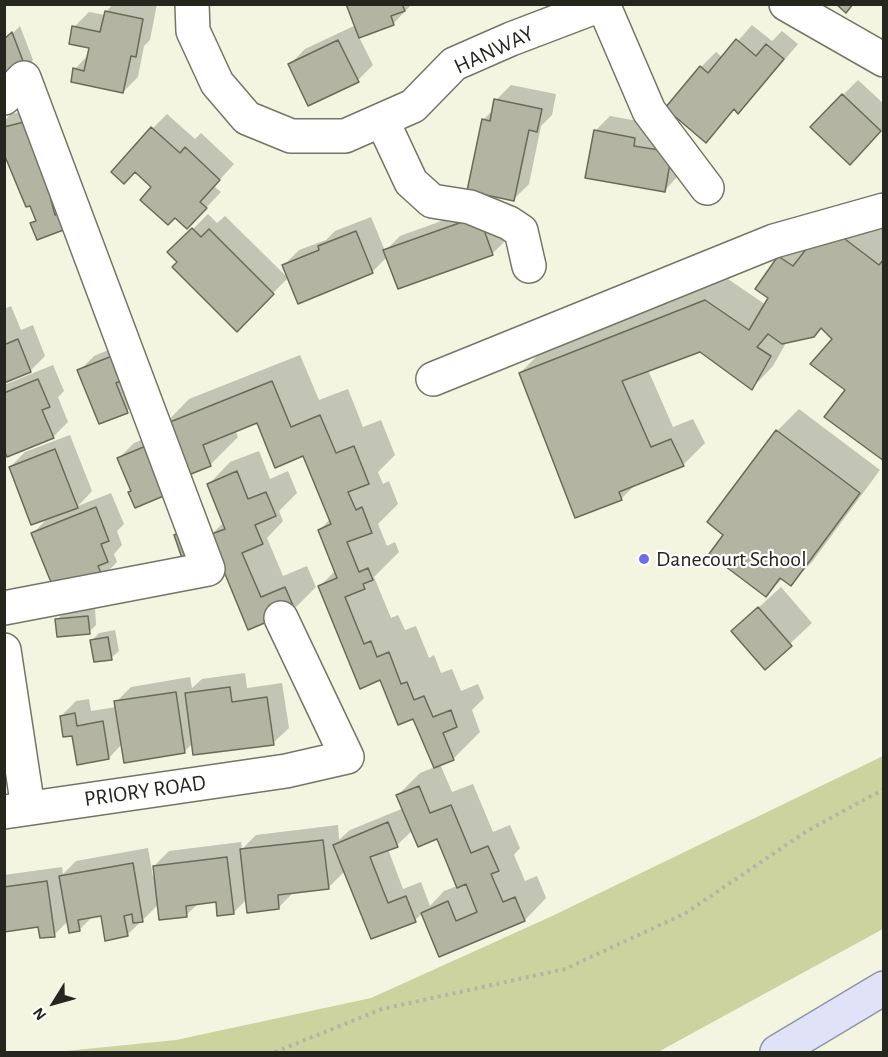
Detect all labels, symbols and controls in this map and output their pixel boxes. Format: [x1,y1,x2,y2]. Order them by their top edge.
street label: HANWAY [450,20,538,80]
place label: Danecourt School [656,546,807,572]
marker: Danecourt School [637,552,651,566]
street label: PRIORY ROAD [82,769,208,813]
north arrow [24,973,84,1033]
text: N [30,1005,49,1023]

